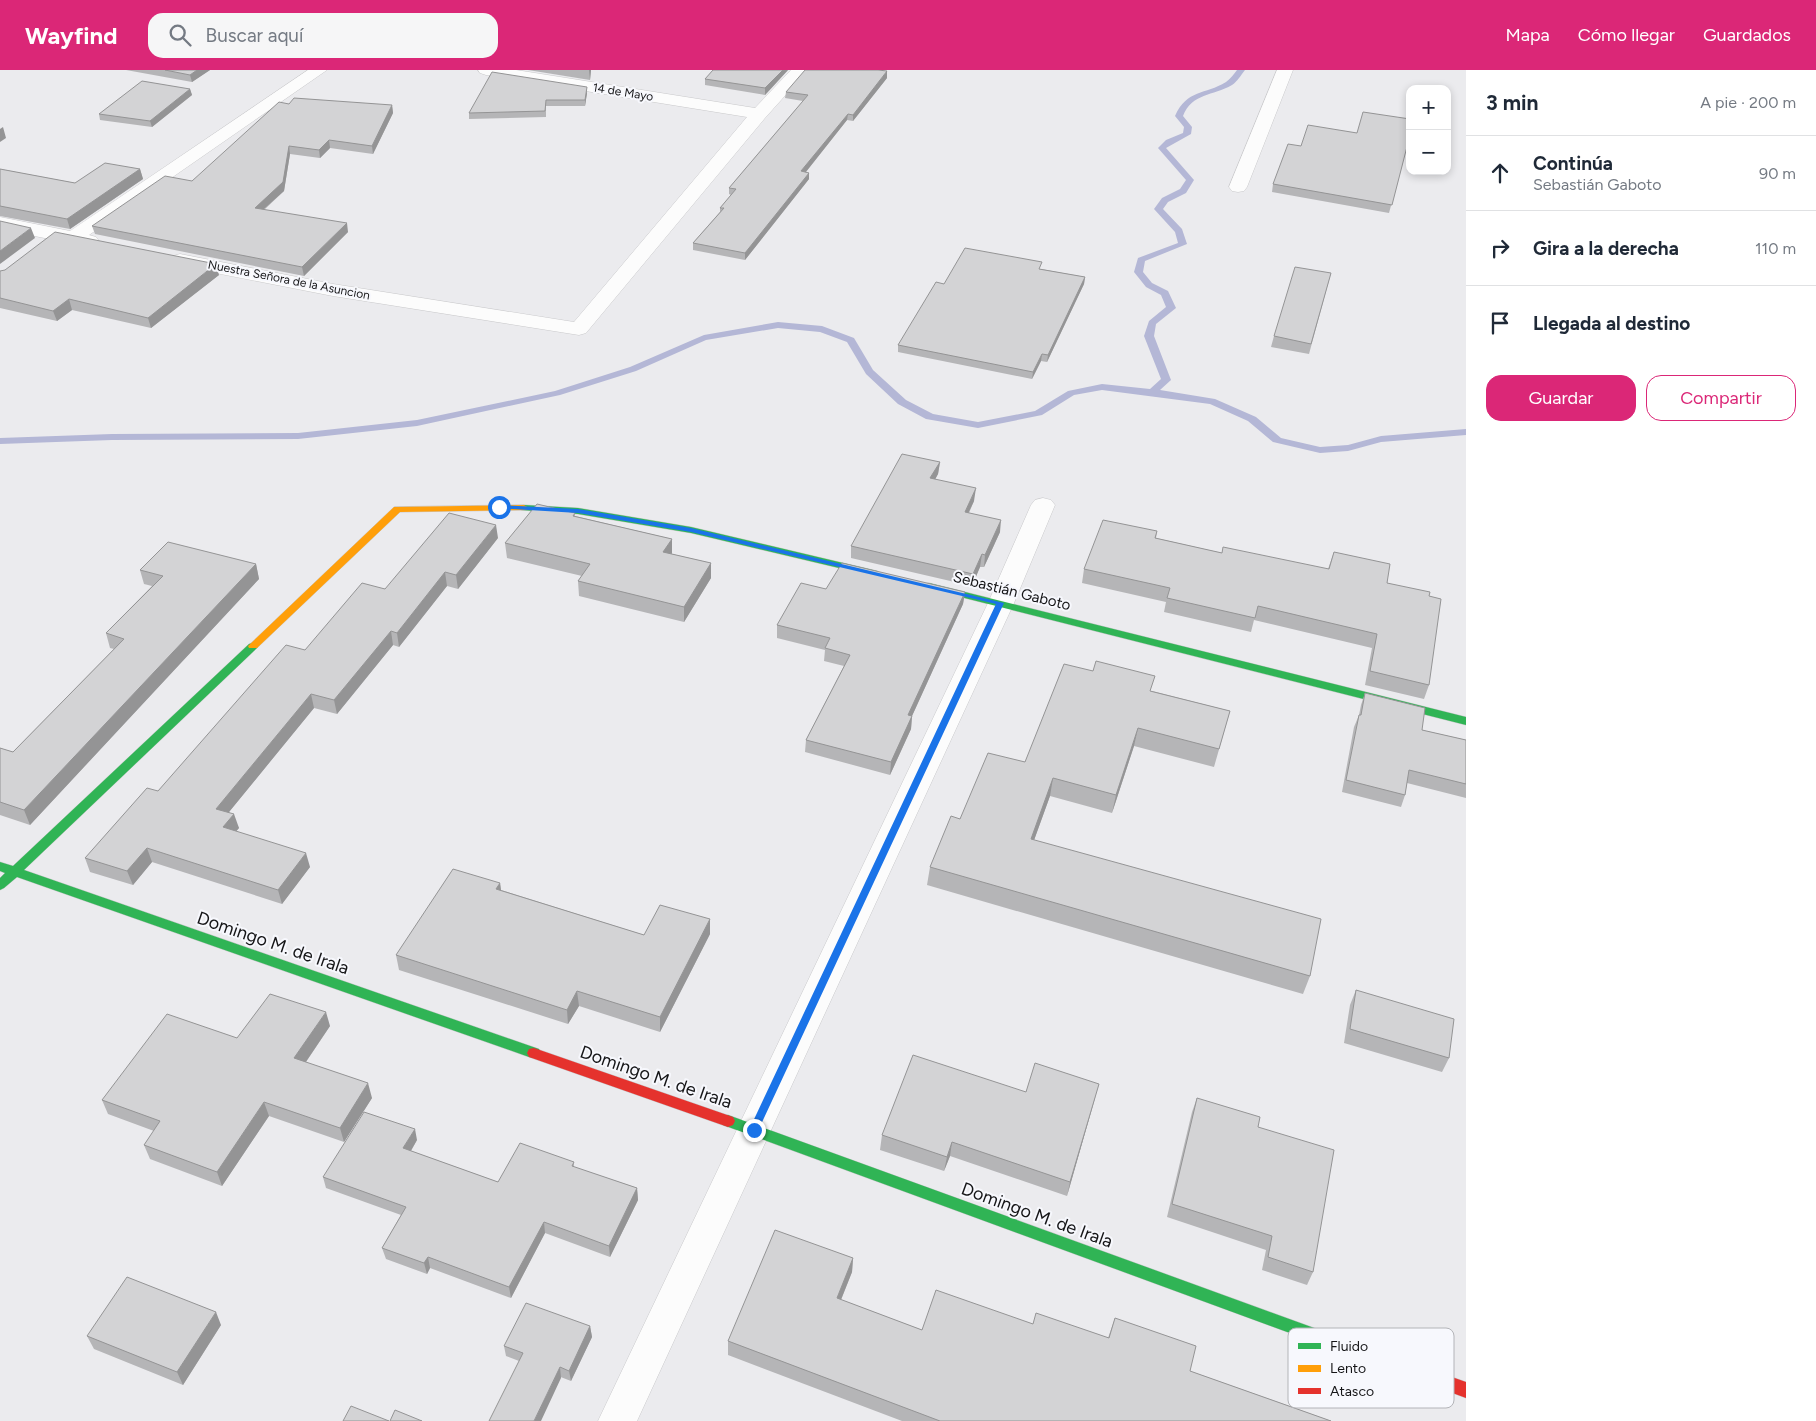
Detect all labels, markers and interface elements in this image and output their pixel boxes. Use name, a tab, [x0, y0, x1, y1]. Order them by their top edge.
search box	[148, 13, 498, 58]
text: Wayfind	[25, 21, 118, 50]
icon: search	[166, 21, 194, 49]
text: Buscar aquí	[206, 24, 303, 47]
text: Mapa	[1505, 24, 1550, 46]
text: Cómo llegar	[1578, 24, 1675, 46]
text: Guardados	[1703, 24, 1791, 46]
street label: 14 de Mayo	[592, 80, 654, 104]
map controls	[1406, 85, 1451, 175]
button: +	[1406, 85, 1451, 130]
text: 3 min	[1486, 90, 1538, 115]
text: A pie · 200 m	[1700, 93, 1796, 112]
button: −	[1406, 130, 1451, 175]
text: Continúa	[1533, 152, 1613, 175]
icon: ahead	[1486, 159, 1514, 187]
text: 90 m	[1759, 164, 1796, 183]
text: Sebastián Gaboto	[1533, 175, 1662, 194]
icon: right	[1486, 234, 1514, 262]
text: Gira a la derecha	[1533, 237, 1679, 260]
text: 110 m	[1755, 239, 1796, 258]
street label: Nuestra Señora de la Asuncion	[207, 257, 372, 303]
icon: arrive	[1486, 309, 1514, 337]
text: Llegada al destino	[1533, 312, 1690, 335]
button: Guardar	[1486, 375, 1636, 421]
button: Compartir	[1646, 375, 1796, 421]
route start	[488, 496, 511, 519]
street label: Sebastián Gaboto	[951, 568, 1073, 614]
street label: Domingo M. de Irala	[194, 907, 352, 979]
street label: Domingo M. de Irala	[577, 1041, 735, 1113]
route end	[743, 1119, 766, 1142]
street label: Domingo M. de Irala	[958, 1177, 1116, 1253]
legend	[1288, 1328, 1454, 1408]
text: Fluido	[1330, 1338, 1368, 1355]
text: Lento	[1330, 1360, 1366, 1377]
text: Atasco	[1330, 1383, 1374, 1400]

